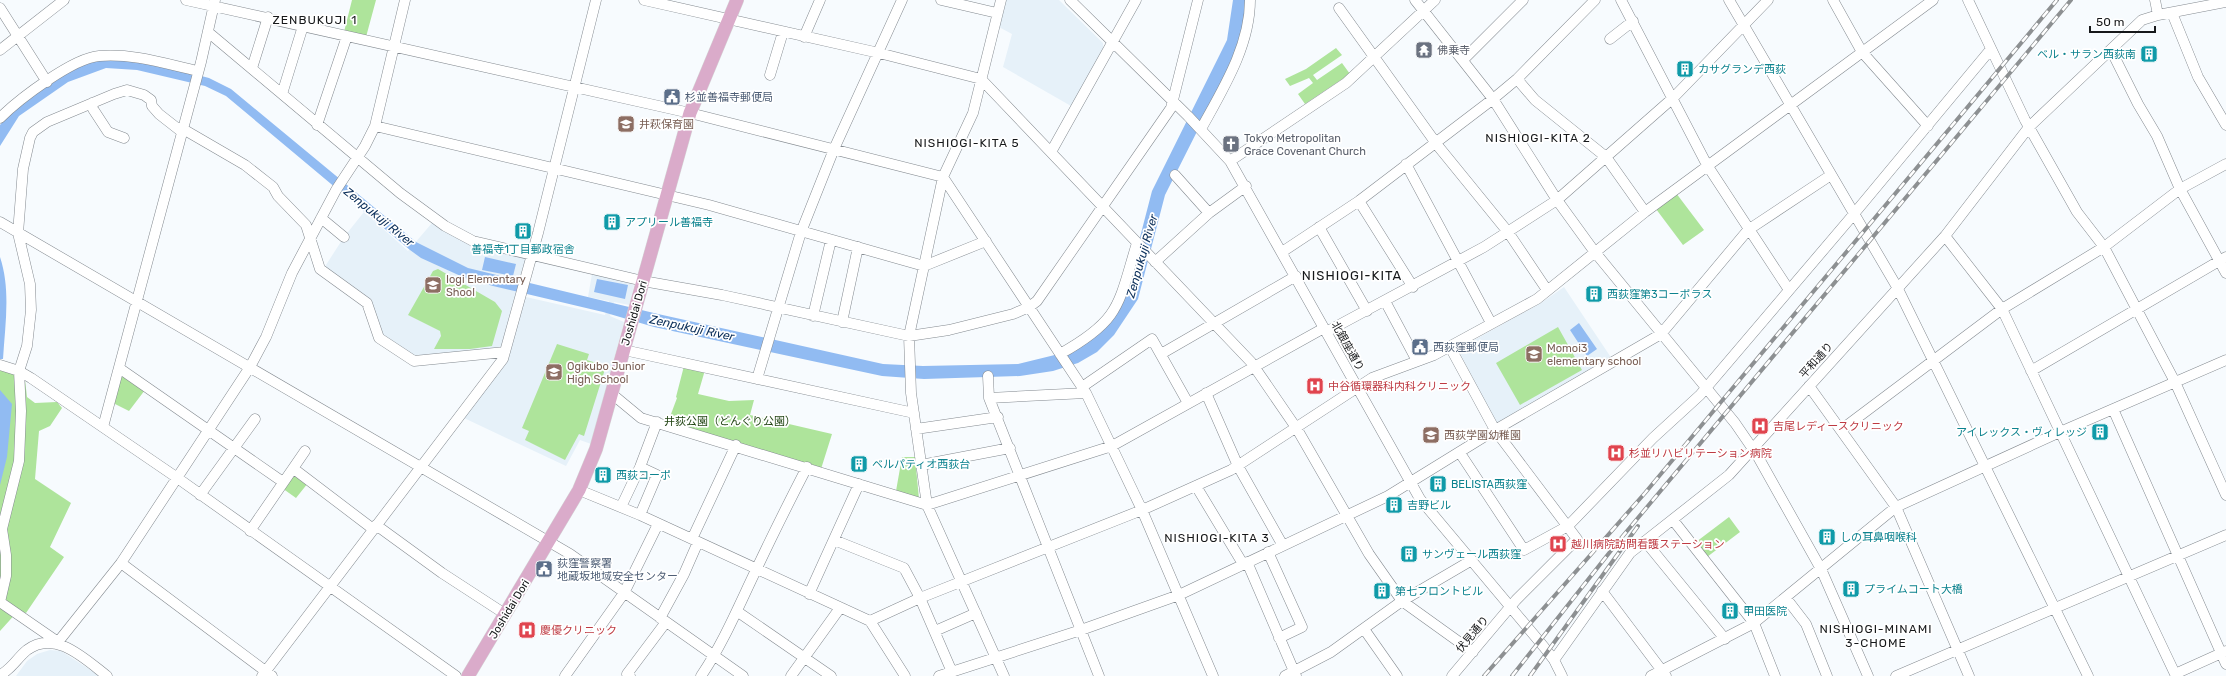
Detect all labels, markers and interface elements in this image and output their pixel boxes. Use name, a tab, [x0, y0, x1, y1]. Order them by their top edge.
scale bar	[2090, 8, 2155, 34]
district label: ZENBUKUJI 1	[273, 13, 357, 27]
text: 50 m	[2096, 15, 2124, 29]
temple icon: 佛乗寺	[1414, 40, 1434, 60]
place label: 佛乗寺	[1437, 44, 1470, 57]
building icon: ベル・サラン西荻南	[2139, 44, 2159, 64]
place label: ベル・サラン西荻南	[2037, 48, 2136, 61]
building icon: カサグランデ西荻	[1675, 59, 1695, 79]
place label: カサグランデ西荻	[1698, 63, 1786, 76]
public building icon: 杉並善福寺郵便局	[662, 87, 682, 107]
place label: 杉並善福寺郵便局	[685, 91, 773, 104]
school or university icon: 井萩保育園	[616, 114, 636, 134]
place label: 井萩保育園	[639, 118, 694, 131]
district label: NISHIOGI-KITA 2	[1485, 131, 1591, 145]
place label: Tokyo Metropolitan Grace Covenant Church	[1244, 132, 1366, 158]
church icon: Tokyo Metropolitan Grace Covenant Church	[1221, 134, 1241, 154]
district label: NISHIOGI-KITA 5	[914, 136, 1020, 150]
water label: Zenpukuji River	[340, 184, 417, 250]
building icon: アプリール善福寺	[602, 212, 622, 232]
water label: Zenpukuji River	[1123, 212, 1161, 300]
place label: アプリール善福寺	[625, 216, 713, 229]
building icon: 善福寺1丁目郵政宿舎	[513, 221, 533, 241]
place label: 善福寺1丁目郵政宿舎	[471, 243, 575, 256]
district label: NISHIOGI-KITA	[1302, 268, 1402, 283]
place label: Iogi Elementary Shool	[446, 273, 526, 299]
school or university icon: Iogi Elementary Shool	[423, 275, 443, 295]
street label: Joshidai Dori	[619, 279, 650, 347]
building icon: 西荻窪第3コーポラス	[1584, 284, 1604, 304]
place label: 西荻窪第3コーポラス	[1607, 288, 1712, 301]
water label: Zenpukuji River	[647, 312, 736, 344]
street label: 北銀座通り	[1329, 319, 1367, 373]
public building icon: 西荻窪郵便局	[1410, 337, 1430, 357]
street label: 平和通り	[1797, 340, 1836, 381]
place label: 西荻窪郵便局	[1433, 341, 1499, 354]
place label: Momoi3 elementary school	[1547, 342, 1641, 368]
school or university icon: Momoi3 elementary school	[1524, 344, 1544, 364]
place label: Ogikubo Junior High School	[567, 360, 646, 386]
school or university icon: Ogikubo Junior High School	[544, 362, 564, 382]
hospital icon: 中谷循環器科内科クリニック	[1305, 376, 1325, 396]
place label: 中谷循環器科内科クリニック	[1328, 380, 1471, 393]
park label: 井荻公園（どんぐり公園）	[664, 415, 796, 428]
hospital icon: 吉尾レディースクリニック	[1750, 416, 1770, 436]
place label: 吉尾レディースクリニック	[1773, 420, 1904, 433]
building icon: アイレックス・ヴィレッジ	[2090, 422, 2110, 442]
school or university icon: 西荻学園幼稚園	[1421, 425, 1441, 445]
place label: アイレックス・ヴィレッジ	[1956, 426, 2087, 439]
place label: 西荻学園幼稚園	[1444, 429, 1521, 442]
hospital icon: 杉並リハビリテーション病院	[1606, 443, 1626, 463]
place label: 杉並リハビリテーション病院	[1629, 447, 1772, 460]
building icon: ベルパティオ西荻台	[849, 454, 869, 474]
place label: ベルパティオ西荻台	[872, 458, 970, 471]
building icon: 西荻コーポ	[593, 465, 613, 485]
place label: 西荻コーポ	[616, 469, 671, 482]
building icon: BELISTA西荻窪	[1428, 474, 1448, 494]
place label: BELISTA西荻窪	[1451, 478, 1527, 491]
building icon: 吉野ビル	[1384, 495, 1404, 515]
place label: 吉野ビル	[1407, 499, 1451, 512]
building icon: しの耳鼻咽喉科	[1817, 527, 1837, 547]
district label: NISHIOGI-KITA 3	[1164, 531, 1270, 545]
place label: しの耳鼻咽喉科	[1840, 531, 1917, 544]
hospital icon: 越川病院訪問看護ステーション	[1548, 534, 1568, 554]
place label: 越川病院訪問看護ステーション	[1571, 538, 1725, 551]
building icon: サンヴェール西荻窪	[1399, 544, 1419, 564]
place label: サンヴェール西荻窪	[1422, 548, 1521, 561]
place label: 荻窪警察署 地蔵坂地域安全センター	[557, 557, 678, 583]
public building icon: 荻窪警察署 地蔵坂地域安全センター	[534, 559, 554, 579]
street label: Joshidai Dori	[487, 577, 532, 641]
building icon: プライムコート大橋	[1841, 579, 1861, 599]
building icon: 第七フロントビル	[1372, 581, 1392, 601]
place label: プライムコート大橋	[1864, 583, 1963, 596]
place label: 第七フロントビル	[1395, 585, 1483, 598]
building icon: 甲田医院	[1720, 601, 1740, 621]
place label: 甲田医院	[1743, 605, 1787, 618]
street label: 伏見通り	[1453, 613, 1492, 655]
hospital icon: 慶優クリニック	[517, 620, 537, 640]
district label: NISHIOGI-MINAMI 3-CHOME	[1819, 622, 1933, 650]
place label: 慶優クリニック	[540, 624, 617, 637]

